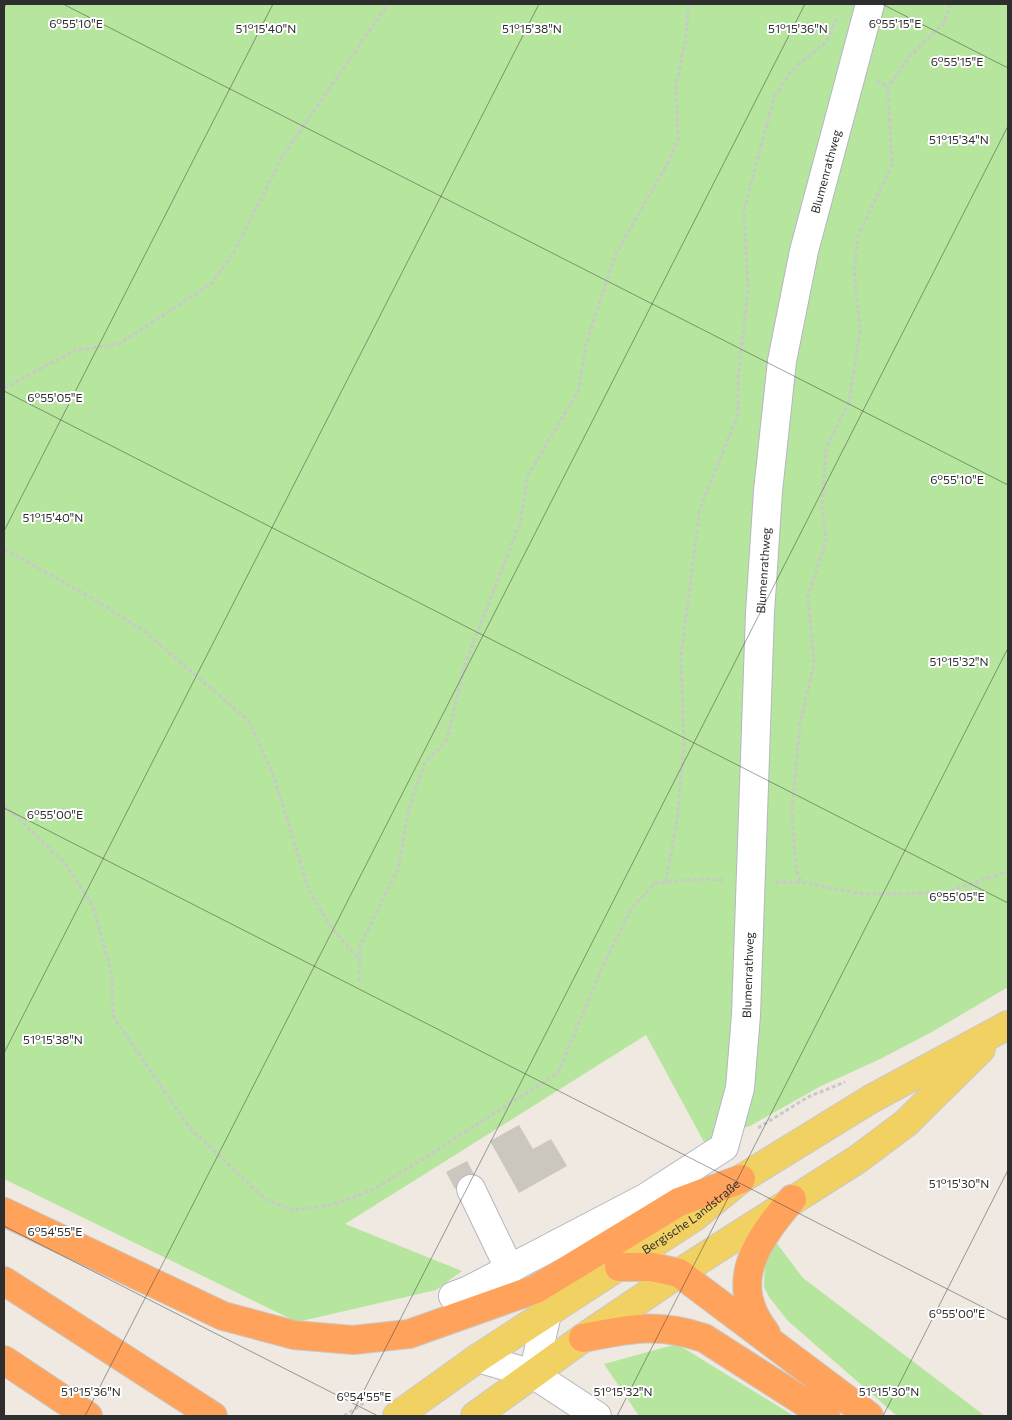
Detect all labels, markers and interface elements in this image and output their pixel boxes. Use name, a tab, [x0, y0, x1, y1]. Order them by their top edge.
text: 6°55'10"E	[49, 16, 103, 30]
text: 6°55'15"E	[869, 16, 921, 30]
text: 51°15'40"N	[236, 21, 296, 35]
text: 51°15'38"N	[502, 21, 562, 35]
text: 51°15'36"N	[768, 21, 828, 35]
text: 6°55'15"E	[931, 54, 983, 68]
street label: Blumenrathweg	[807, 127, 843, 215]
text: 51°15'34"N	[929, 132, 989, 146]
text: 6°55'05"E	[27, 390, 83, 404]
text: 6°55'10"E	[930, 472, 984, 486]
text: 51°15'40"N	[23, 510, 83, 524]
street label: Blumenrathweg	[753, 527, 773, 614]
text: 51°15'32"N	[929, 654, 989, 668]
text: 6°55'00"E	[27, 807, 83, 821]
text: 6°55'05"E	[929, 889, 985, 903]
street label: Blumenrathweg	[739, 931, 756, 1018]
text: 51°15'38"N	[23, 1032, 83, 1046]
street label: Bergische Landstraße	[639, 1176, 742, 1257]
text: 51°15'30"N	[929, 1176, 989, 1190]
text: 6°54'55"E	[28, 1224, 82, 1238]
text: 6°55'00"E	[929, 1306, 985, 1320]
text: 51°15'36"N	[61, 1384, 121, 1398]
text: 51°15'32"N	[593, 1384, 653, 1398]
text: 51°15'30"N	[859, 1384, 919, 1398]
text: 6°54'55"E	[337, 1389, 391, 1403]

